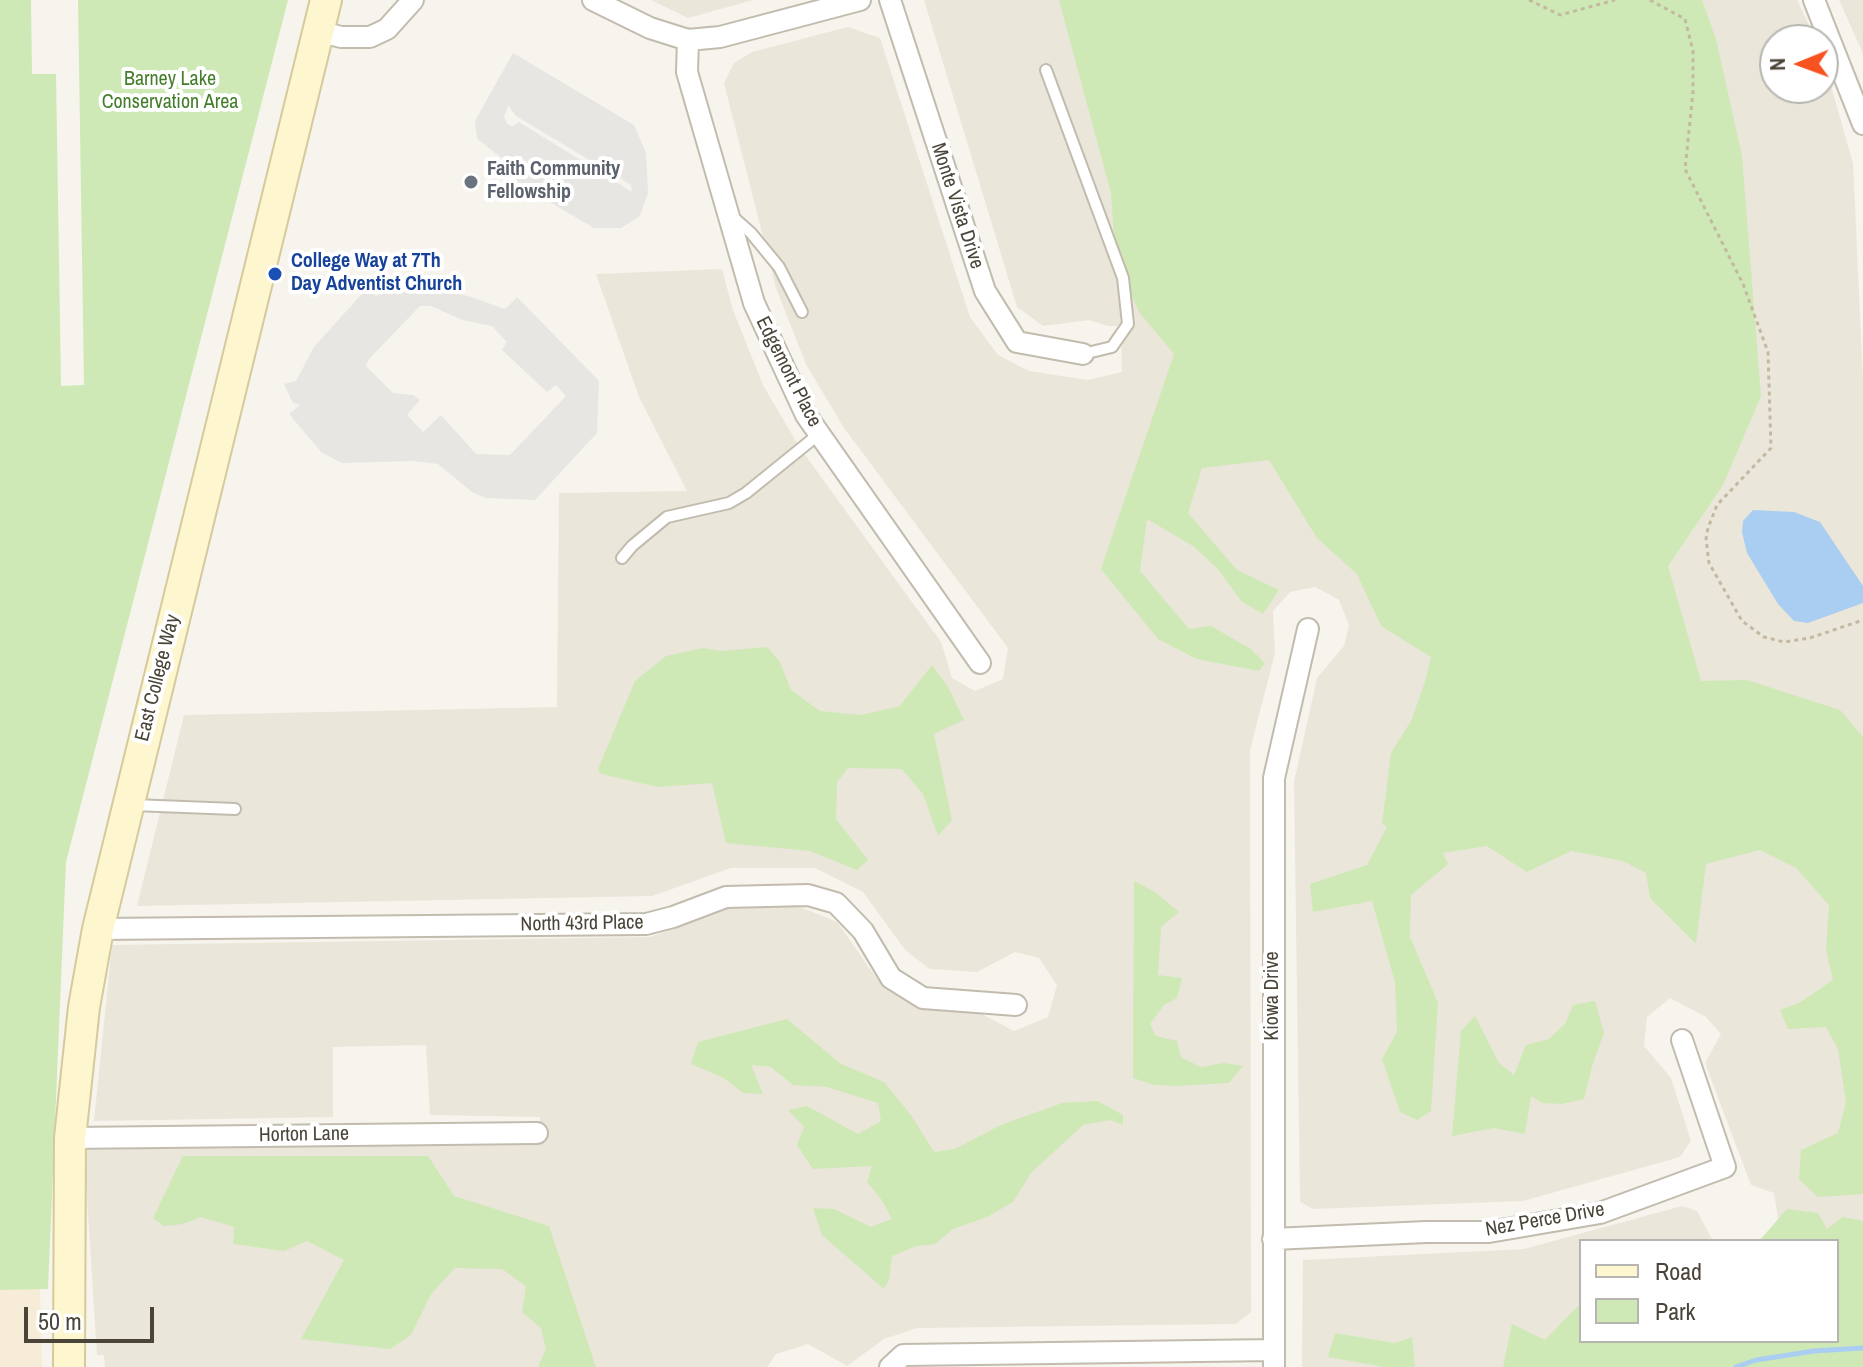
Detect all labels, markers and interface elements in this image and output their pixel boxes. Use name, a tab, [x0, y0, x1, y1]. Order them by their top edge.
north arrow	[1759, 24, 1839, 104]
text: N	[1762, 58, 1792, 71]
park label: Barney Lake Conservation Area	[102, 68, 238, 115]
street label: Monte Vista Drive	[925, 140, 989, 272]
place label: Faith Community Fellowship	[487, 158, 620, 205]
marker: Faith Community Fellowship	[462, 173, 480, 191]
place label: College Way at 7Th Day Adventist Church	[291, 250, 462, 297]
marker: College Way at 7Th Day Adventist Church	[266, 265, 284, 283]
street label: Edgemont Place	[750, 313, 826, 431]
street label: East College Way	[131, 612, 185, 744]
street label: North 43rd Place	[520, 911, 644, 937]
street label: Kiowa Drive	[1261, 951, 1285, 1041]
street label: Horton Lane	[259, 1122, 349, 1148]
street label: Nez Perce Drive	[1484, 1198, 1606, 1242]
legend	[1579, 1239, 1839, 1343]
text: Road	[1655, 1255, 1702, 1287]
scale bar	[28, 1291, 158, 1341]
text: Park	[1655, 1295, 1695, 1327]
text: 50 m	[38, 1305, 82, 1337]

